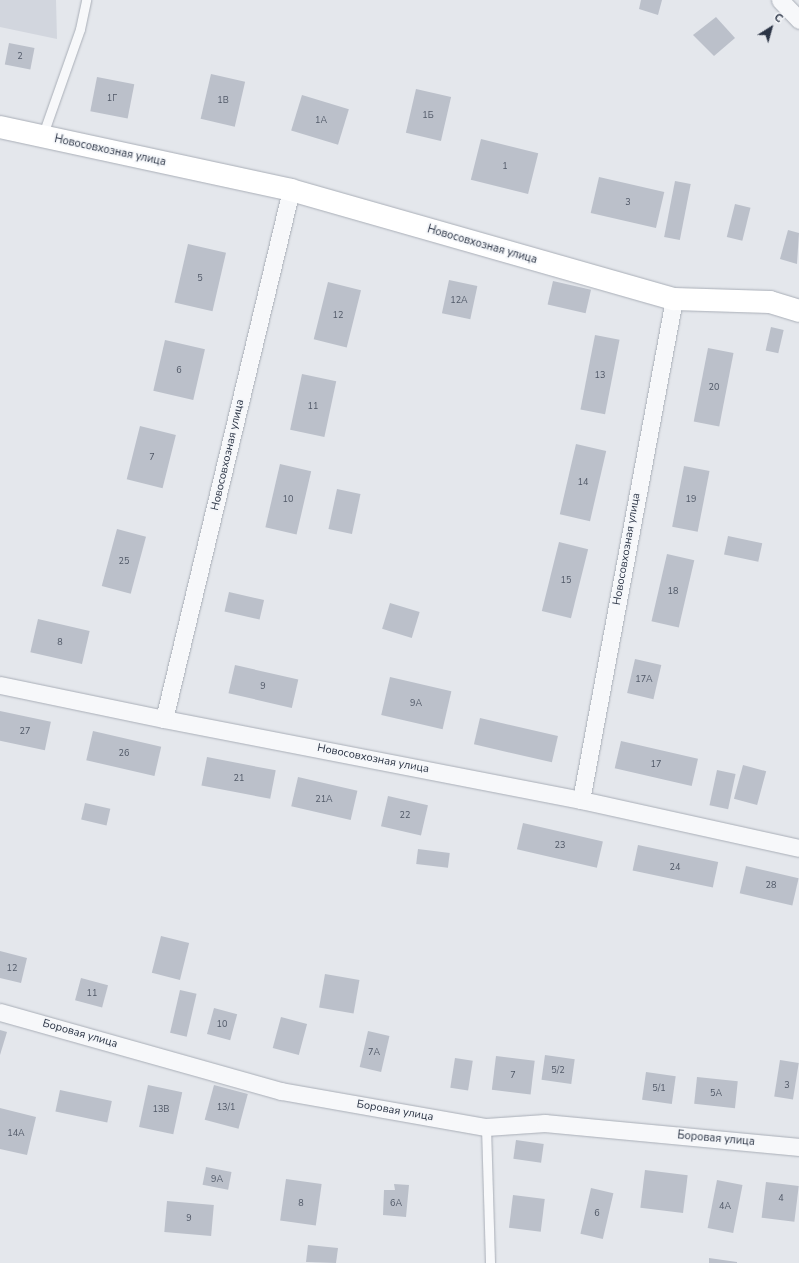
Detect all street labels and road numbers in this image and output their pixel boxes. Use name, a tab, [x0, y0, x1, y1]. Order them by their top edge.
street label: Новосовхозная улица	[53, 133, 167, 169]
street label: Новосовхозная улица	[426, 223, 538, 267]
street label: Новосовхозная улица	[209, 398, 247, 512]
street label: Новосовхозная улица	[611, 492, 643, 606]
street label: Новосовхозная улица	[316, 742, 430, 776]
street label: Боровая улица	[41, 1017, 119, 1051]
street label: Боровая улица	[356, 1098, 434, 1124]
street label: Боровая улица	[677, 1129, 755, 1149]

